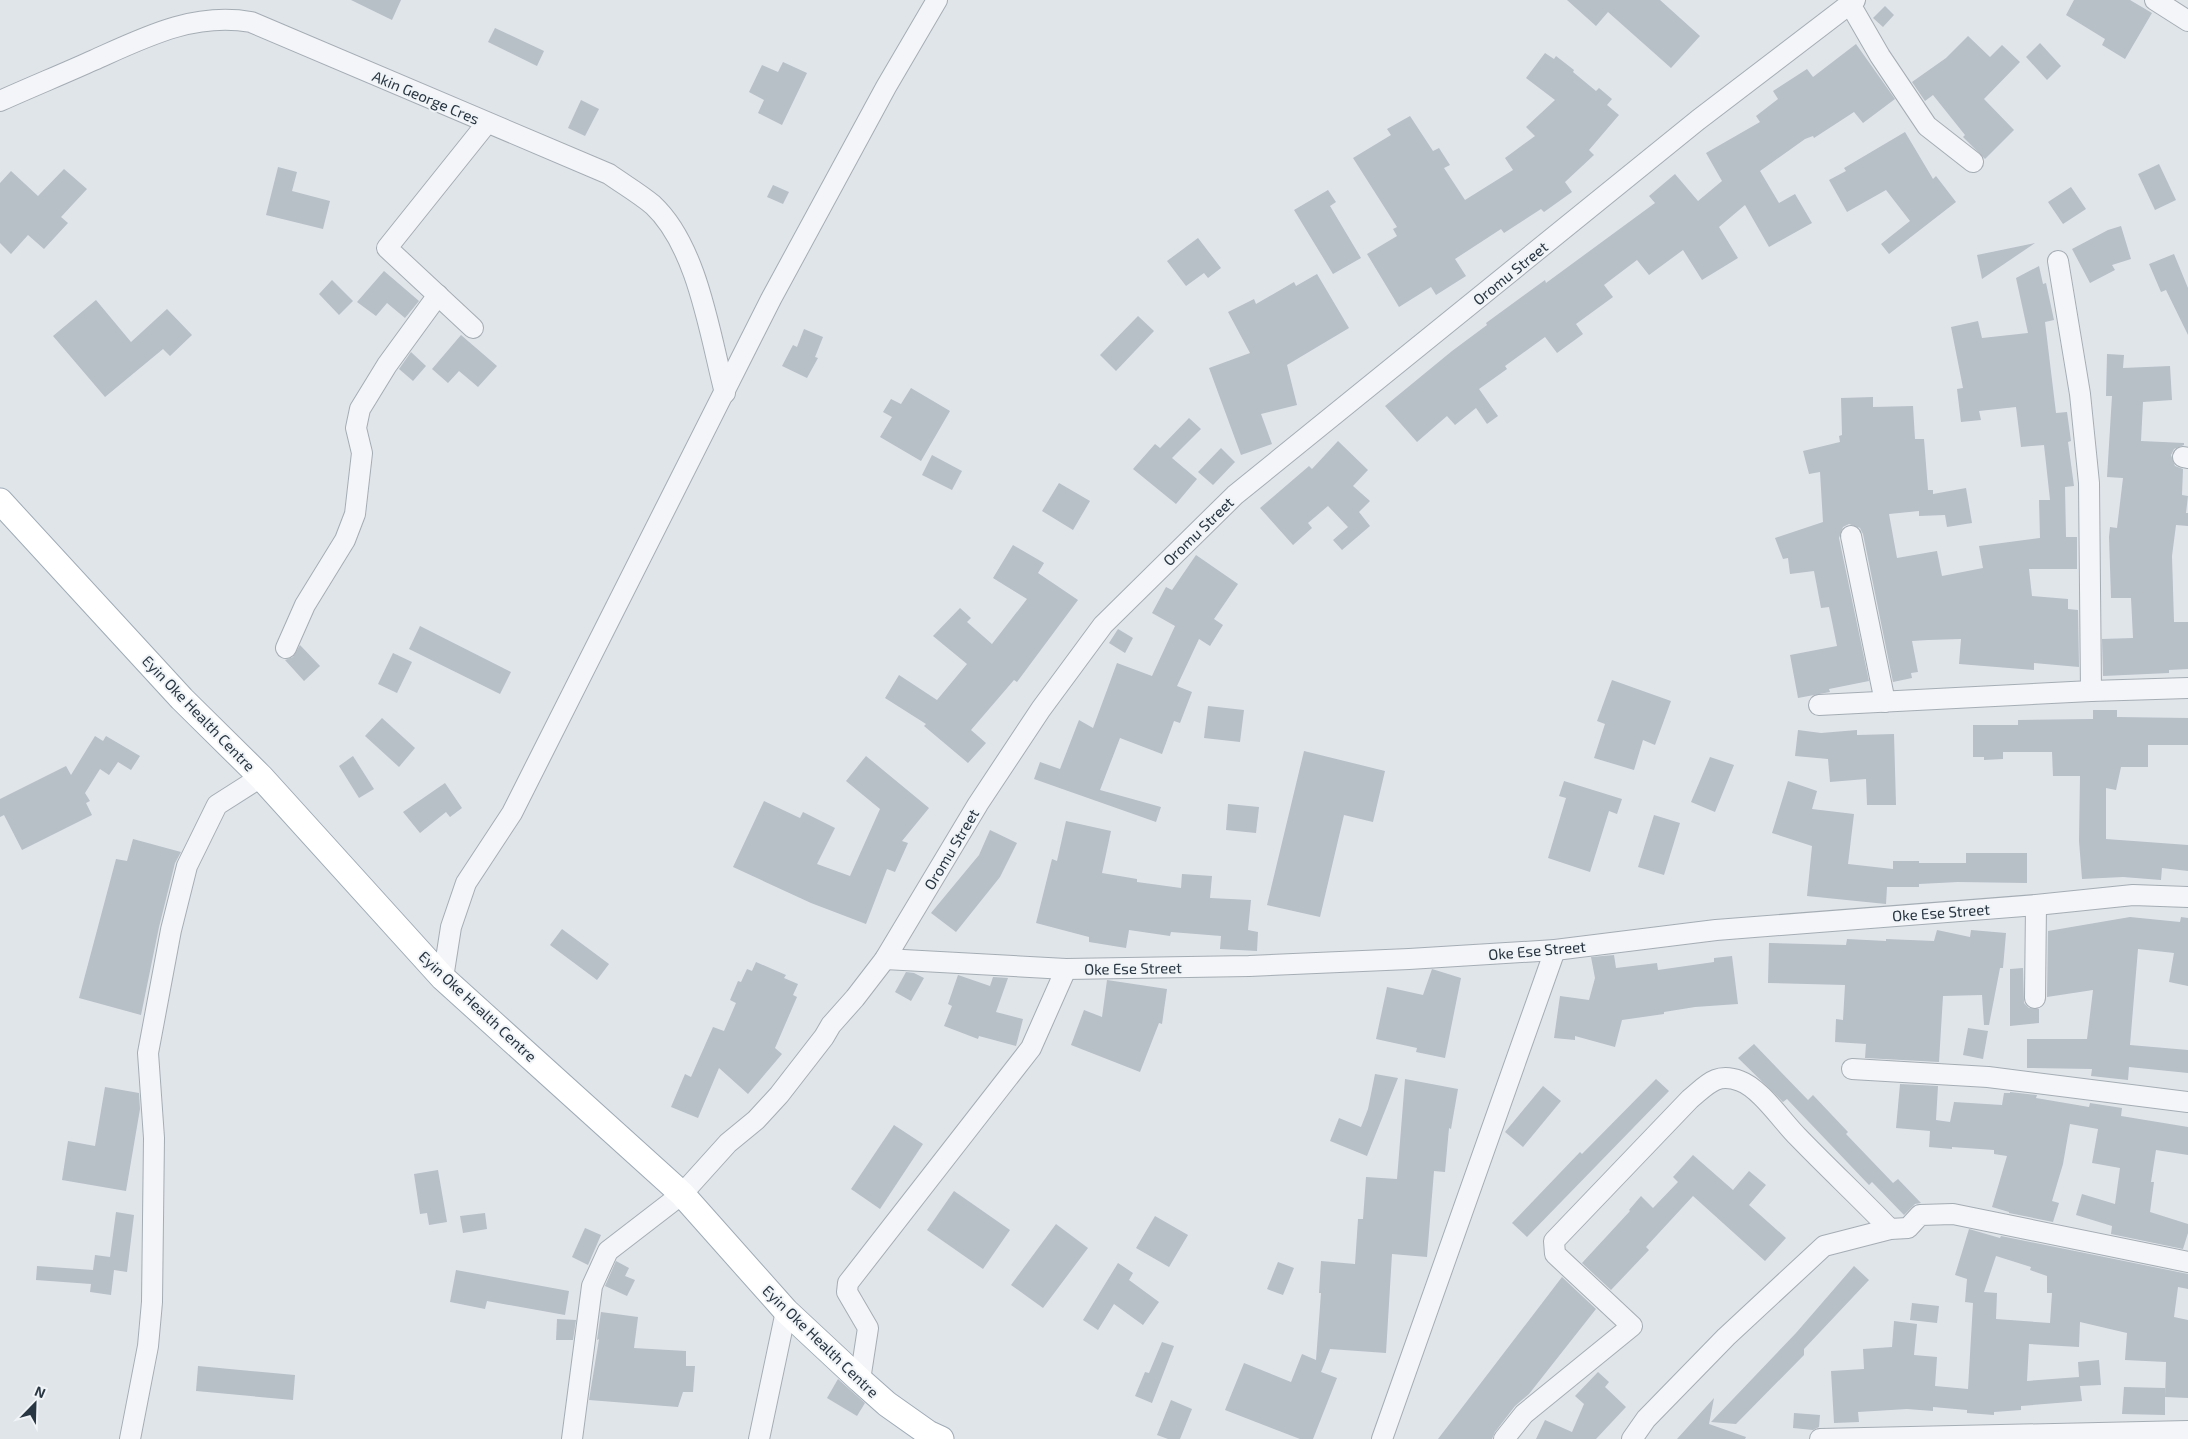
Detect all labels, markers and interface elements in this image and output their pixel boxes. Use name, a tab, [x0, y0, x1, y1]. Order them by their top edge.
street label: Akin George Cres	[370, 66, 482, 128]
street label: Oromu Street	[1469, 237, 1551, 309]
street label: Oromu Street	[1159, 493, 1237, 569]
street label: Eyin Oke Health Centre	[139, 651, 259, 775]
street label: Oromu Street	[920, 805, 982, 893]
street label: Oke Ese Street	[1892, 900, 1991, 924]
street label: Oke Ese Street	[1487, 937, 1587, 963]
street label: Eyin Oke Health Centre	[415, 947, 541, 1065]
street label: Oke Ese Street	[1084, 958, 1182, 978]
street label: Eyin Oke Health Centre	[759, 1281, 883, 1401]
north arrow	[10, 1379, 60, 1429]
text: N	[32, 1382, 48, 1401]

